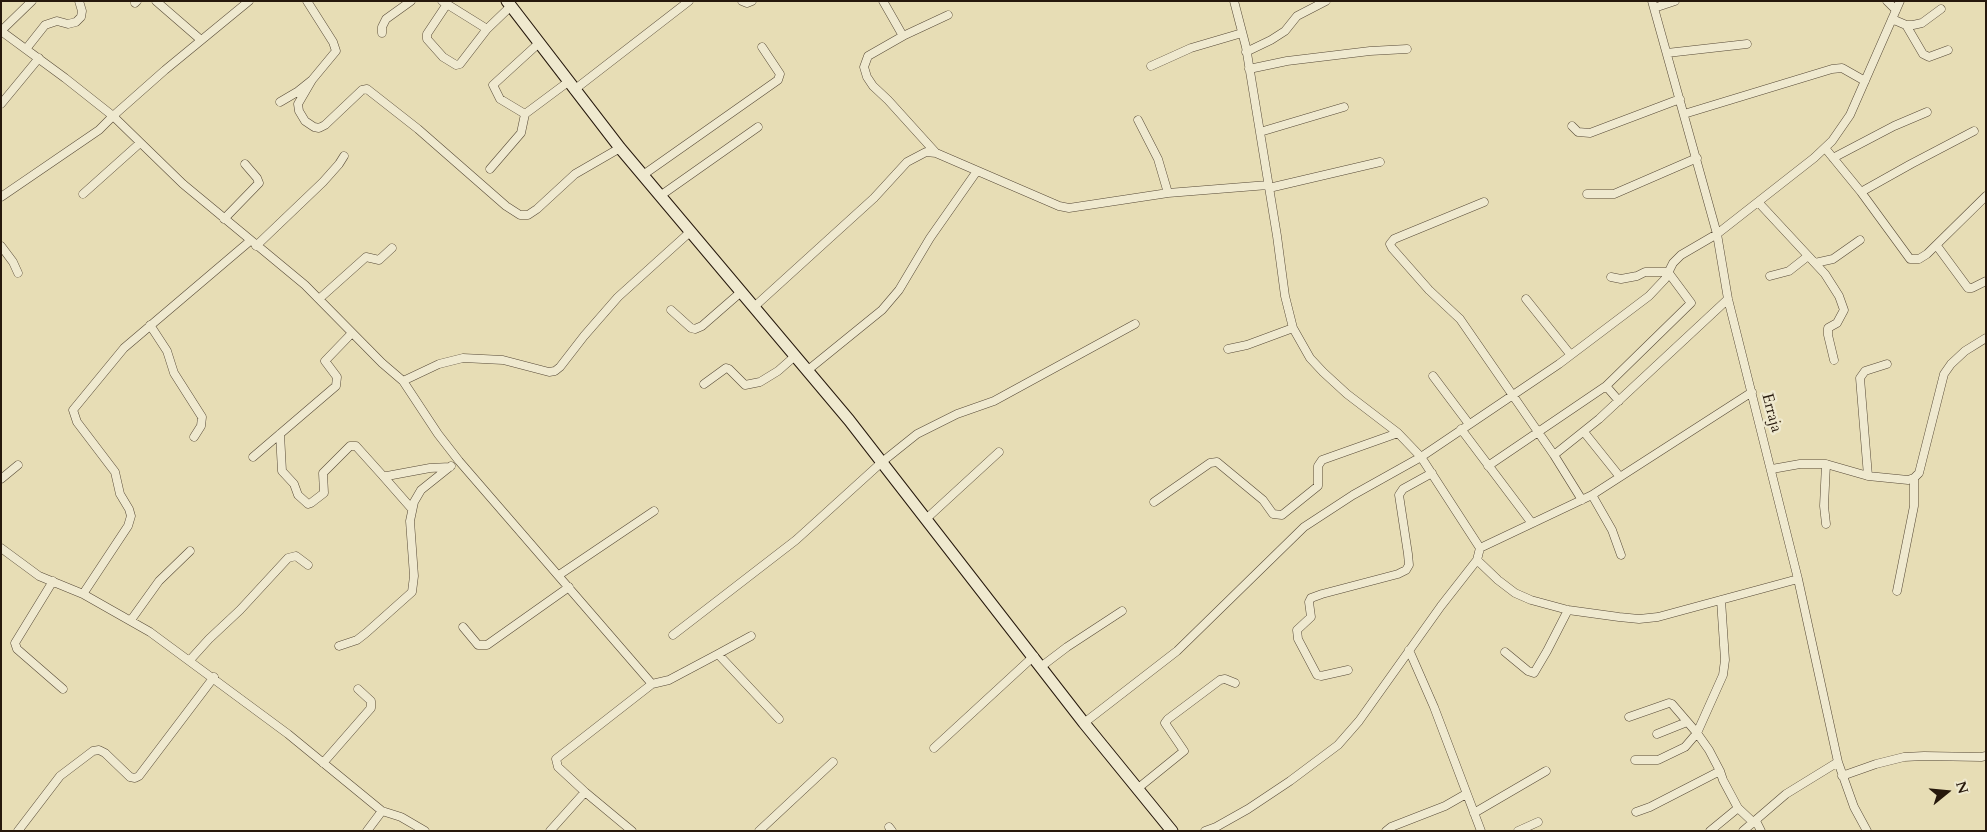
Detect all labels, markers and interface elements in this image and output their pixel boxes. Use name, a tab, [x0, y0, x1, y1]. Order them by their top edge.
street label: Erraja	[1757, 391, 1785, 435]
north arrow	[1922, 767, 1972, 817]
text: N	[1951, 779, 1973, 796]

